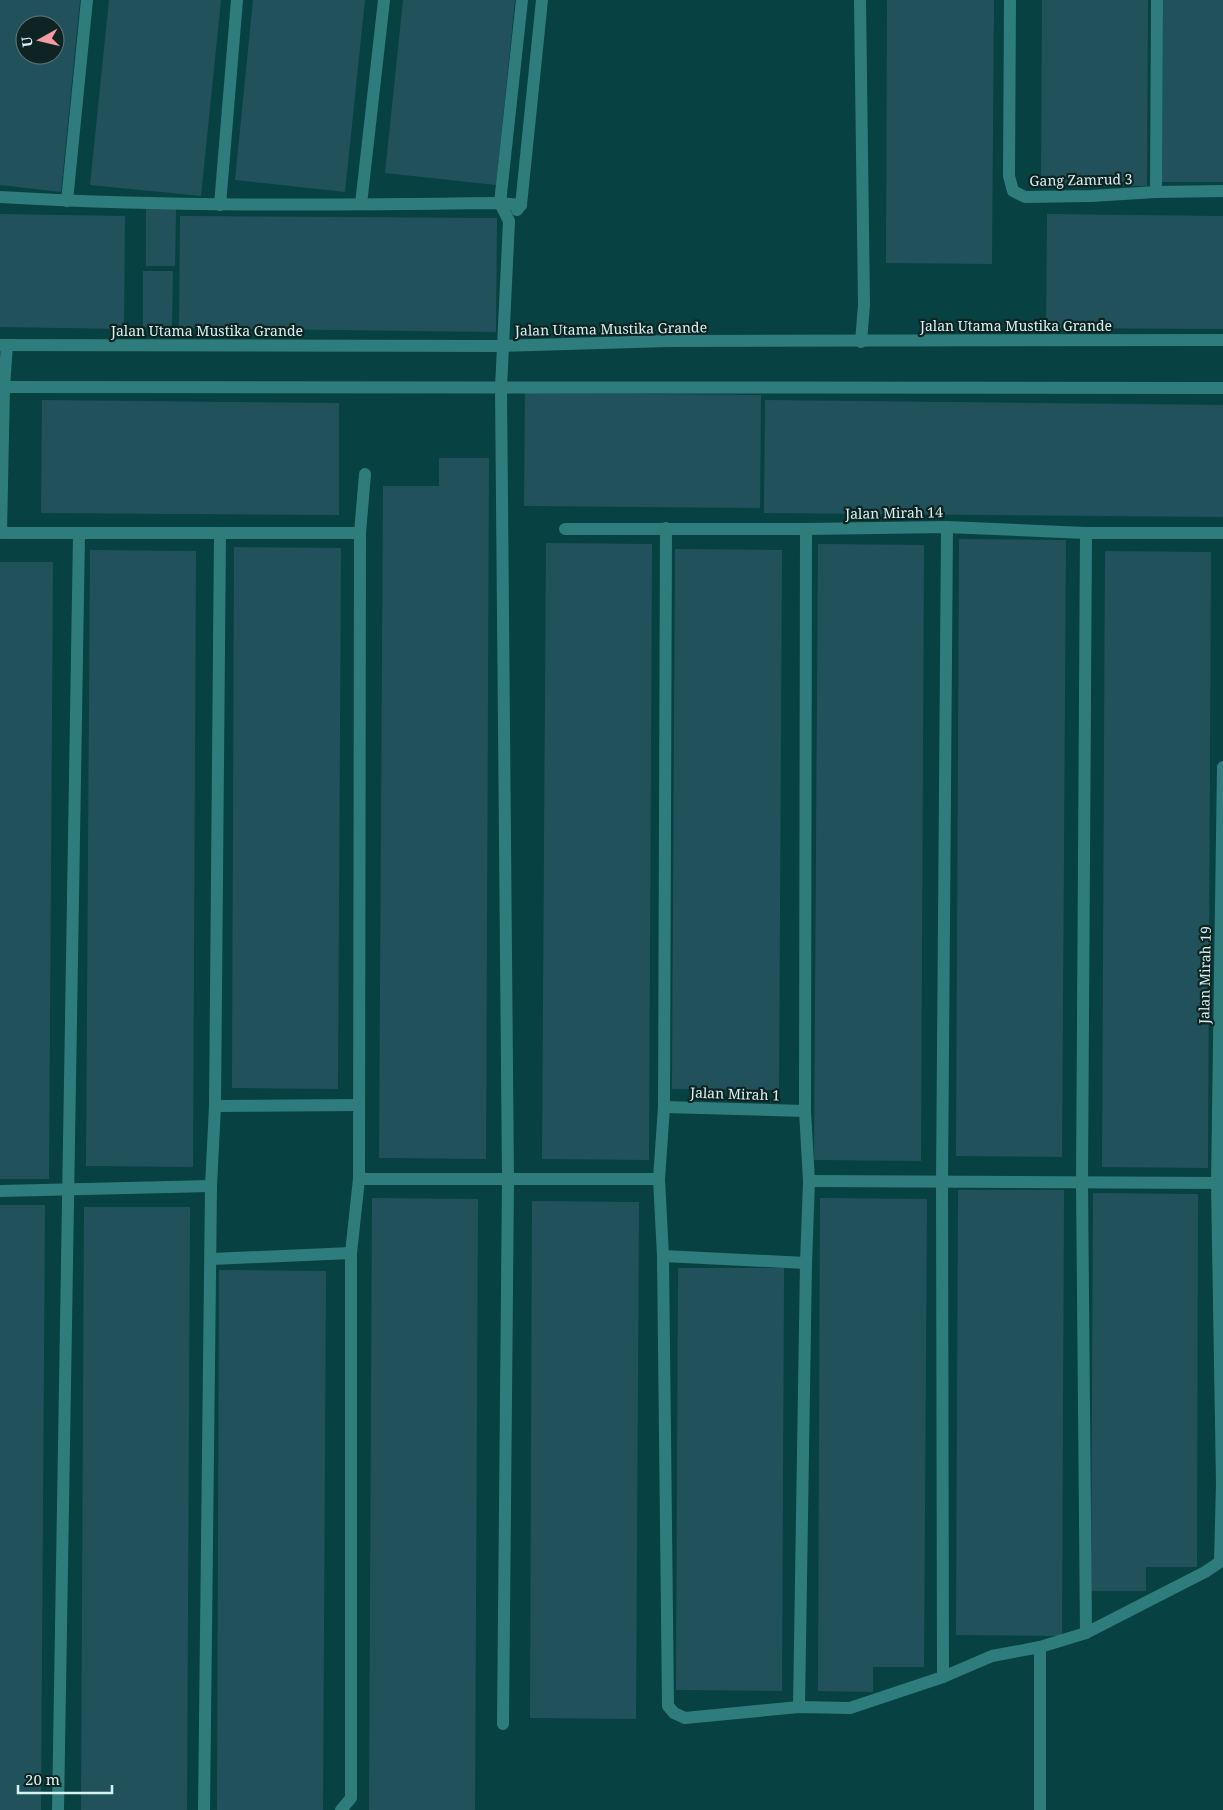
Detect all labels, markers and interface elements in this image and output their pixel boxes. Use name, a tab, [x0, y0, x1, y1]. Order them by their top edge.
north arrow	[15, 15, 65, 65]
text: U	[16, 35, 37, 48]
street label: Gang Zamrud 3	[1029, 169, 1133, 190]
street label: Jalan Utama Mustika Grande	[919, 316, 1112, 335]
street label: Jalan Utama Mustika Grande	[514, 317, 707, 340]
street label: Jalan Utama Mustika Grande	[110, 321, 303, 340]
street label: Jalan Mirah 14	[844, 502, 943, 523]
street label: Jalan Mirah 19	[1194, 926, 1215, 1025]
street label: Jalan Mirah 1	[689, 1082, 780, 1105]
scale bar	[18, 1762, 111, 1794]
text: 20 m	[25, 1769, 60, 1789]

